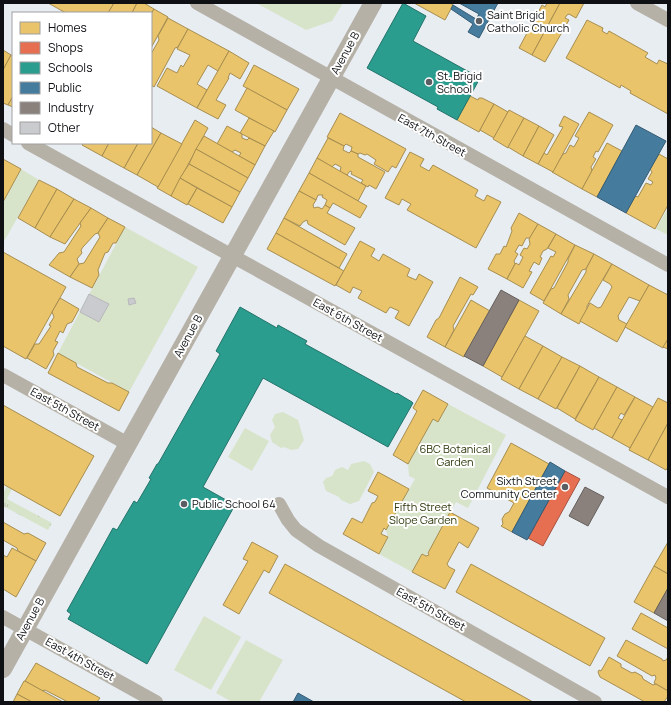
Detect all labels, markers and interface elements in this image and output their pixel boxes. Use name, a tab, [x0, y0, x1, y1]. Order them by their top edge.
place label: Saint Brigid Catholic Church	[487, 7, 569, 35]
legend	[12, 12, 152, 144]
marker: Saint Brigid Catholic Church	[474, 16, 484, 26]
text: Homes	[48, 19, 87, 36]
street label: Avenue B	[327, 29, 363, 77]
text: Shops	[48, 39, 83, 56]
text: Schools	[48, 59, 92, 76]
place label: St. Brigid School	[437, 68, 482, 96]
marker: St. Brigid School	[424, 77, 434, 87]
text: Public	[48, 79, 82, 96]
text: Industry	[48, 99, 94, 116]
street label: East 7th Street	[395, 110, 469, 159]
text: Other	[48, 119, 81, 136]
street label: East 6th Street	[311, 294, 386, 345]
street label: Avenue B	[170, 312, 206, 360]
street label: East 5th Street	[28, 383, 102, 434]
park label: 6BC Botanical Garden	[419, 441, 491, 469]
place label: Sixth Street Community Center	[461, 473, 557, 501]
marker: Sixth Street Community Center	[560, 482, 570, 492]
place label: Public School 64	[192, 496, 276, 511]
marker: Public School 64	[179, 499, 189, 509]
park label: Fifth Street Slope Garden	[389, 499, 457, 527]
street label: East 5th Street	[394, 583, 468, 634]
street label: Avenue B	[12, 595, 48, 643]
street label: East 4th Street	[43, 633, 117, 684]

